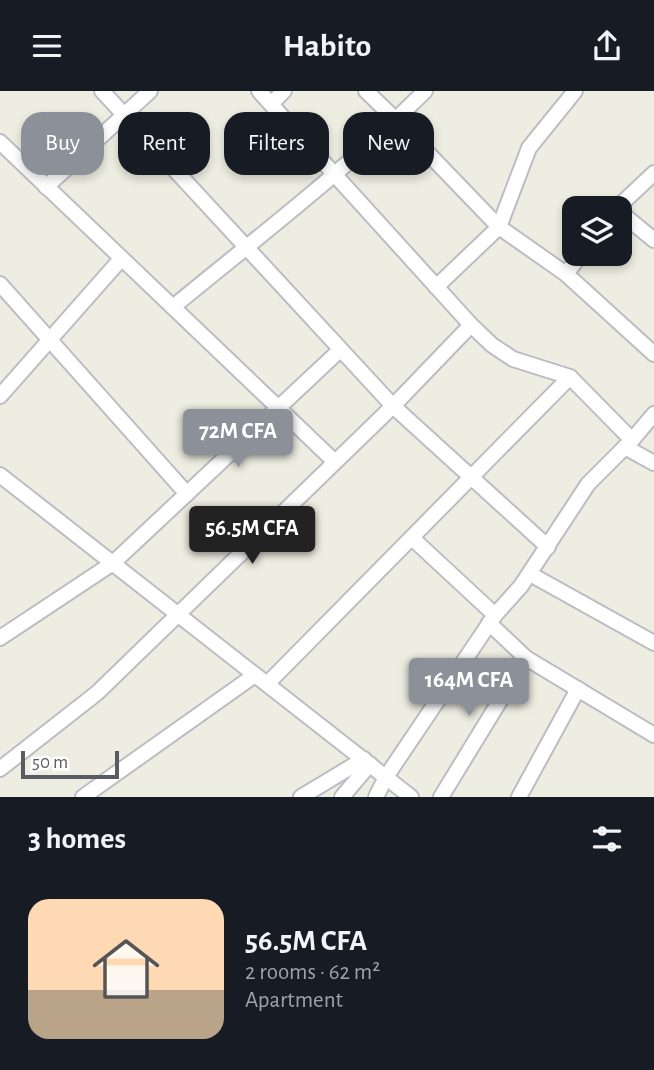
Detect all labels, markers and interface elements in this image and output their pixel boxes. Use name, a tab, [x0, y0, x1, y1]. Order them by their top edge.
icon: menu	[28, 27, 66, 65]
icon: share	[588, 27, 626, 65]
text: Habito	[283, 30, 371, 62]
chip: Buy	[21, 112, 104, 175]
chip: Rent	[118, 112, 210, 175]
chip: Filters	[224, 112, 329, 175]
chip: New	[343, 112, 434, 175]
map controls	[562, 196, 632, 266]
button: layers	[562, 196, 632, 266]
pin: 72M CFA	[173, 409, 303, 469]
text: 72M CFA	[199, 420, 277, 443]
pin: 56.5M CFA	[172, 507, 332, 566]
text: 56.5M CFA	[205, 517, 299, 540]
pin: 164M CFA	[397, 659, 541, 718]
text: 164M CFA	[425, 669, 513, 692]
scale bar	[21, 748, 119, 780]
text: 50 m	[32, 753, 68, 772]
icon: filters	[588, 820, 626, 858]
text: 3 homes	[28, 824, 126, 854]
text: 56.5M CFA	[245, 926, 367, 956]
icon: home	[84, 927, 168, 1011]
text: 2 rooms · 62 m²	[245, 961, 380, 984]
text: Apartment	[245, 989, 343, 1012]

